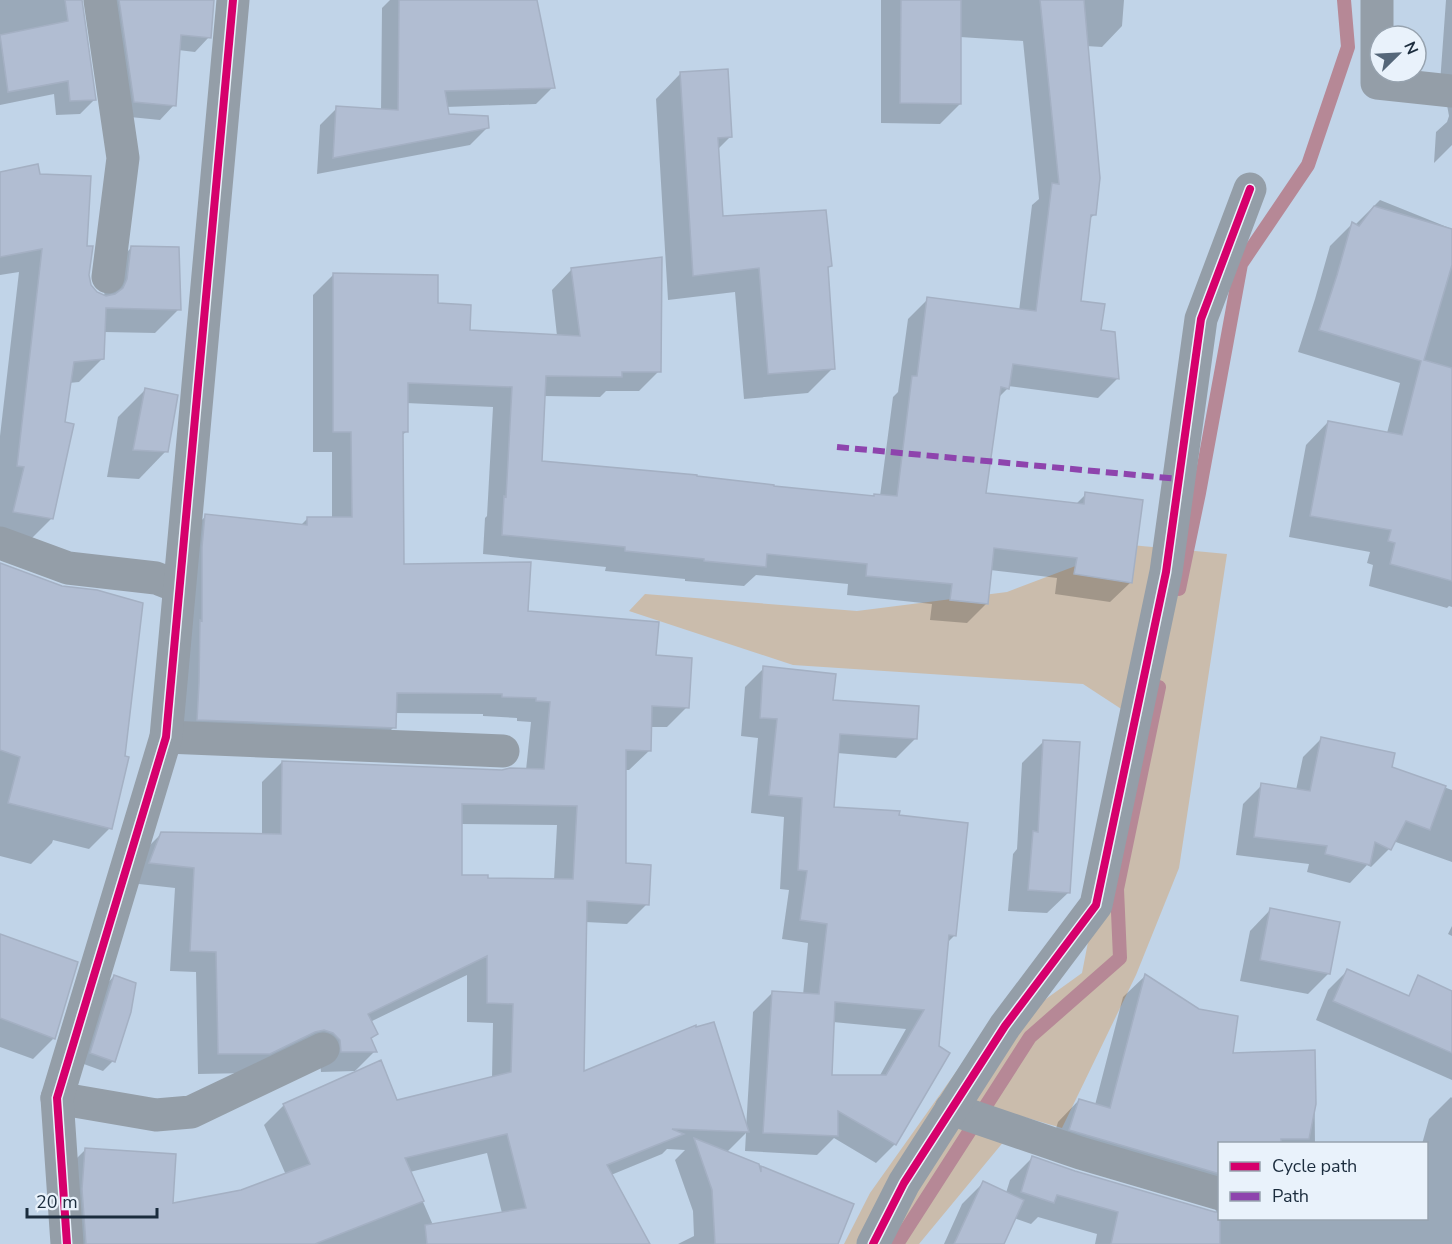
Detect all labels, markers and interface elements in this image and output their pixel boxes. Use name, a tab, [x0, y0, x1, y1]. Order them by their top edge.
north arrow	[1368, 24, 1428, 84]
text: N	[1398, 38, 1423, 58]
legend	[1218, 1142, 1428, 1220]
text: Cycle path	[1272, 1154, 1357, 1178]
scale bar	[27, 1181, 158, 1219]
text: Path	[1272, 1184, 1309, 1208]
text: 20 m	[36, 1190, 78, 1214]

